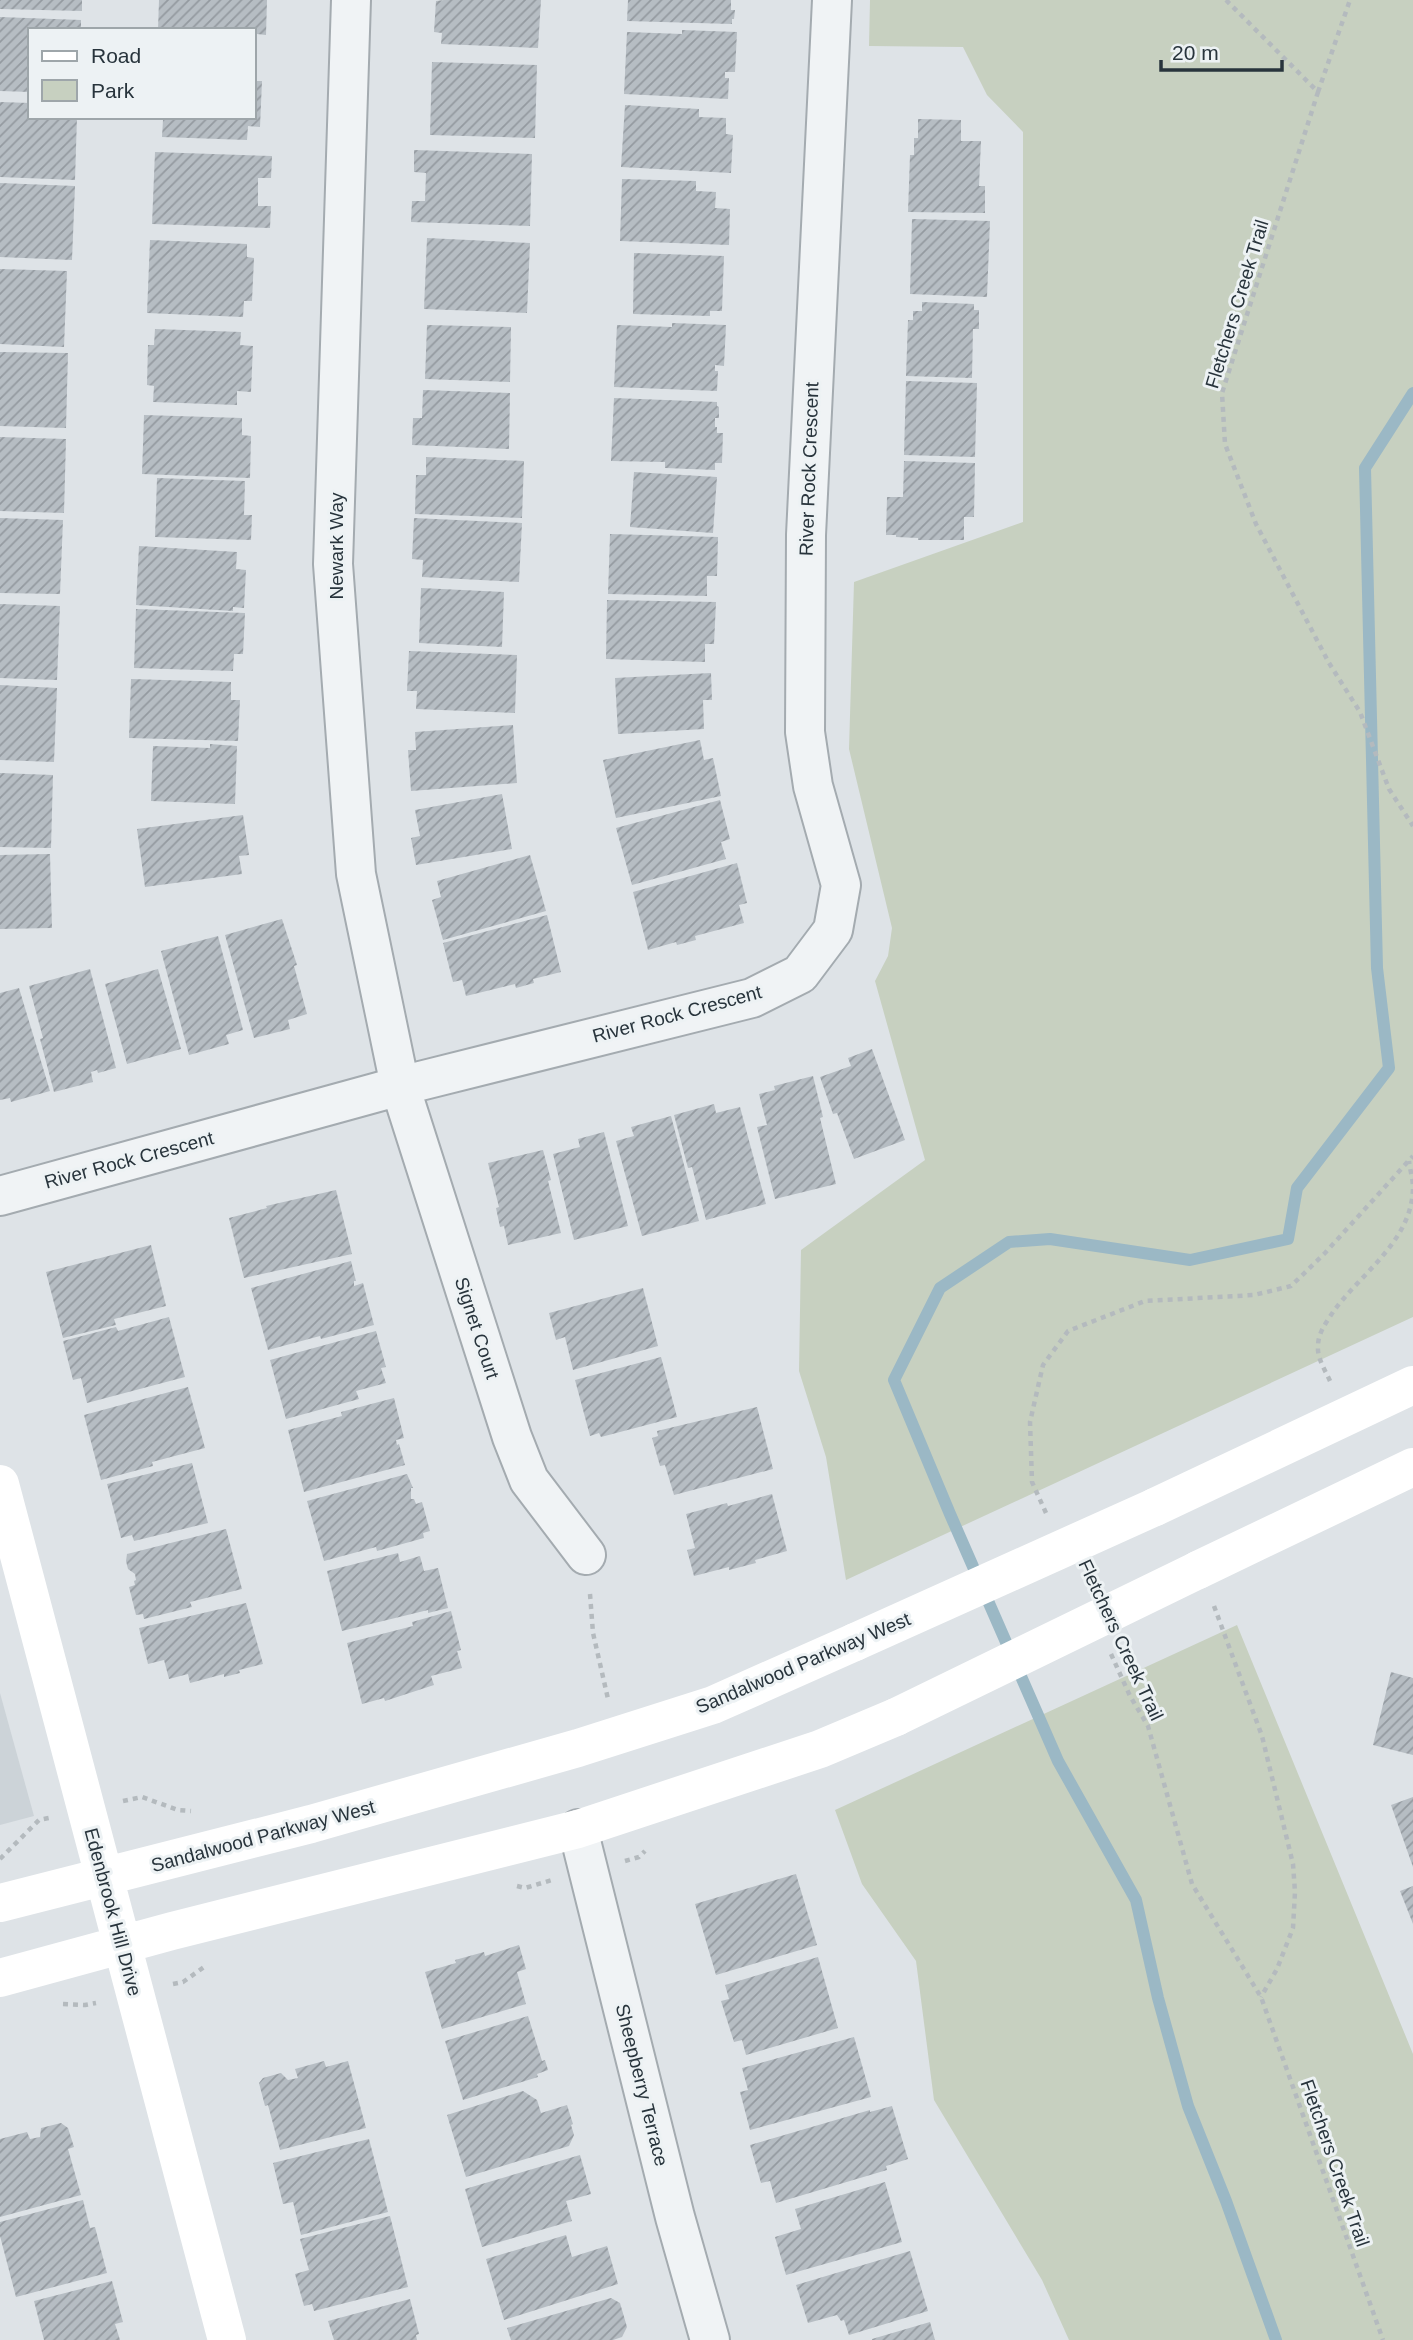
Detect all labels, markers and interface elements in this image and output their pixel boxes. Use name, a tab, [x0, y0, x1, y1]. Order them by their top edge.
legend	[28, 28, 256, 119]
scale bar	[1161, 28, 1282, 72]
text: 20 m	[1172, 41, 1219, 64]
text: Road	[91, 44, 141, 67]
text: Park	[91, 79, 135, 102]
street label: Fletchers Creek Trail	[1201, 217, 1273, 391]
street label: River Rock Crescent	[795, 381, 823, 556]
street label: Newark Way	[326, 492, 347, 599]
street label: River Rock Crescent	[590, 981, 765, 1047]
street label: River Rock Crescent	[42, 1127, 217, 1193]
street label: Signet Court	[451, 1275, 504, 1382]
street label: Fletchers Creek Trail	[1074, 1556, 1168, 1724]
street label: Sandalwood Parkway West	[693, 1608, 914, 1718]
street label: Sandalwood Parkway West	[149, 1796, 378, 1876]
street label: Edenbrook Hill Drive	[80, 1826, 146, 1998]
street label: Sheepberry Terrace	[612, 2002, 672, 2168]
street label: Fletchers Creek Trail	[1297, 2077, 1373, 2249]

